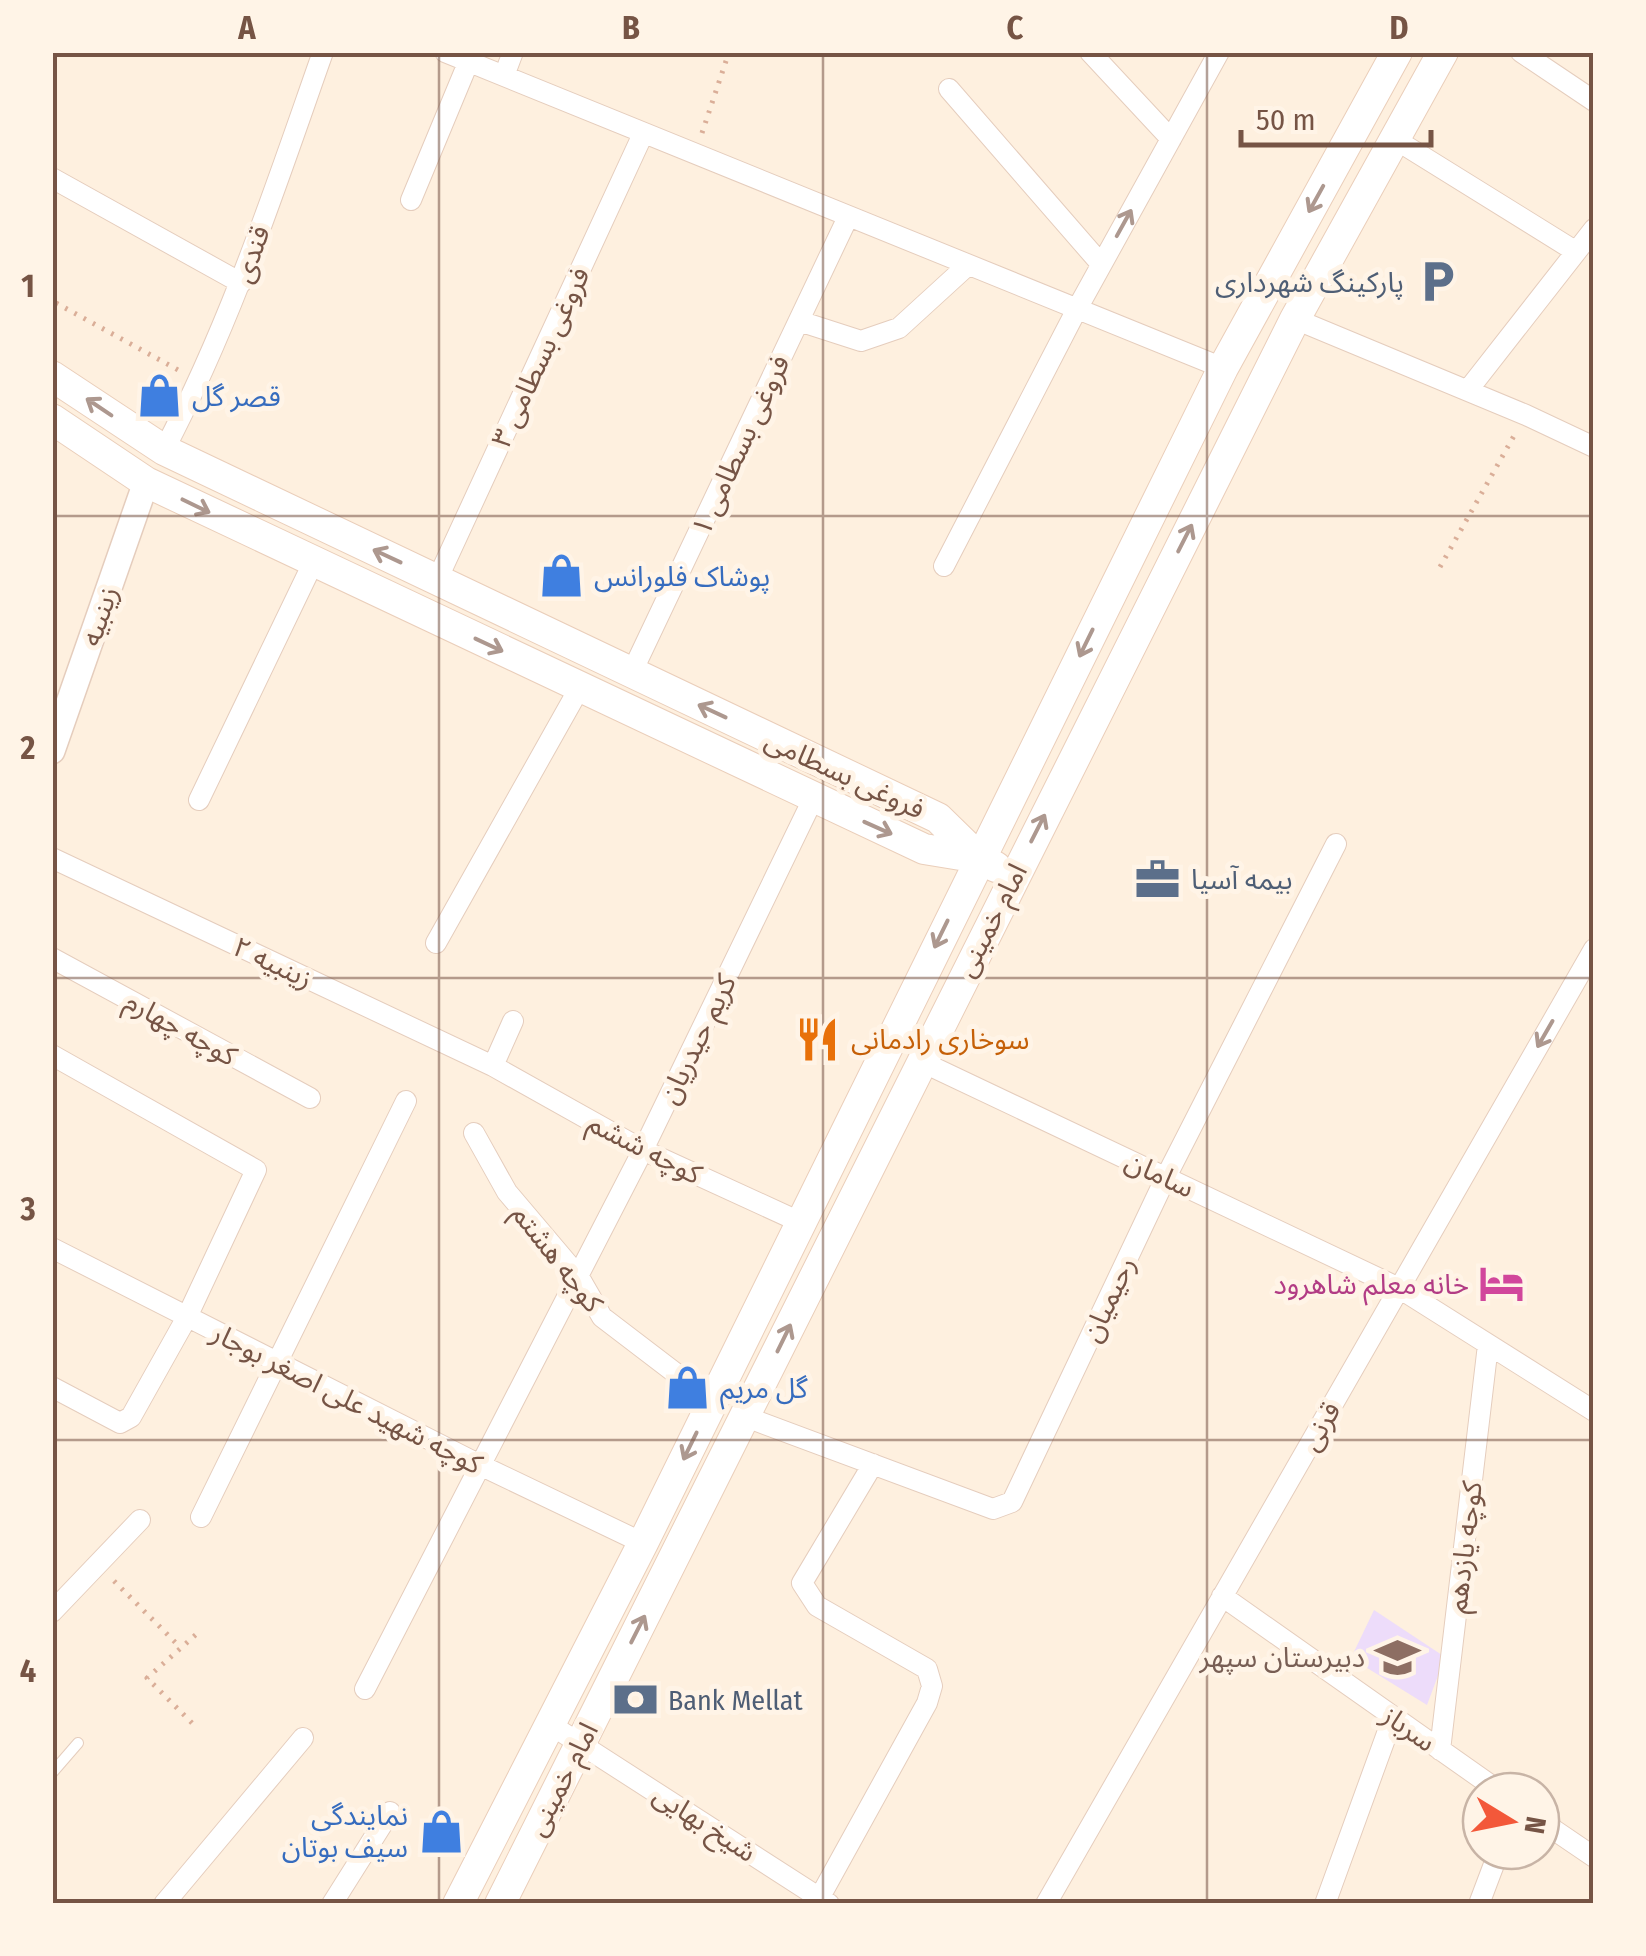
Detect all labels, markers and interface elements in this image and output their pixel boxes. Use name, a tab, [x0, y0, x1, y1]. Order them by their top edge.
text: A	[237, 9, 256, 47]
text: B	[622, 9, 640, 47]
text: C	[1007, 9, 1024, 47]
text: D	[1389, 9, 1409, 47]
scale bar	[1241, 85, 1431, 147]
text: 50 m	[1256, 102, 1316, 138]
one-way arrow	[1306, 184, 1325, 213]
one-way arrow	[1114, 209, 1134, 239]
street label: قندی	[226, 221, 277, 287]
parking icon: پارکینگ شهرداری	[1413, 258, 1461, 306]
street label: فروغی بسطامی ۳	[484, 262, 597, 452]
place label: پارکینگ شهرداری	[1215, 266, 1404, 300]
text: 1	[21, 267, 35, 305]
street label: فروغی بسطامی ۱	[684, 350, 797, 540]
shop icon: قصر گل	[135, 372, 183, 420]
place label: قصر گل	[192, 380, 281, 413]
one-way arrow	[85, 396, 113, 417]
one-way arrow	[180, 497, 210, 516]
one-way arrow	[1176, 524, 1195, 554]
one-way arrow	[373, 546, 403, 565]
shop icon: پوشاک فلورانس	[537, 552, 585, 600]
place label: پوشاک فلورانس	[594, 560, 770, 594]
street label: زینبیه	[74, 582, 125, 650]
one-way arrow	[1076, 628, 1095, 657]
one-way arrow	[473, 637, 504, 655]
one-way arrow	[698, 700, 728, 719]
street label: فروغی بسطامی	[760, 723, 930, 826]
text: 2	[20, 729, 36, 767]
one-way arrow	[1029, 814, 1048, 843]
one-way arrow	[862, 820, 893, 838]
office icon: بیمه آسیا	[1134, 855, 1182, 903]
street label: امام خمینی	[949, 858, 1038, 984]
place label: بیمه آسیا	[1191, 863, 1292, 896]
one-way arrow	[931, 918, 950, 948]
street label: زینبیه ۲	[228, 930, 318, 995]
street label: کریم حیدریان	[652, 969, 748, 1111]
street label: کوچه چهارم	[117, 984, 243, 1076]
restaurant icon: سوخاری رادمانی	[794, 1015, 842, 1063]
one-way arrow	[1535, 1019, 1555, 1048]
place label: سوخاری رادمانی	[851, 1023, 1030, 1056]
street label: کوچه ششم	[580, 1106, 707, 1196]
street label: سامان	[1120, 1144, 1199, 1205]
text: 3	[19, 1190, 36, 1228]
street label: کوچه هشتم	[501, 1198, 610, 1322]
street label: رحیمیان	[1074, 1251, 1142, 1347]
hotel icon: خانه معلم شاهرود	[1478, 1260, 1526, 1308]
place label: خانه معلم شاهرود	[1274, 1268, 1469, 1306]
street label: کوچه شهید علی اصغر بوجار	[205, 1315, 488, 1482]
one-way arrow	[776, 1324, 795, 1354]
shop icon: گل مریم	[663, 1364, 711, 1412]
place label: گل مریم	[720, 1372, 808, 1410]
street label: قرنی	[1293, 1396, 1347, 1457]
one-way arrow	[680, 1430, 699, 1460]
street label: کوچه یازدهم	[1440, 1479, 1494, 1615]
one-way arrow	[629, 1614, 648, 1644]
school or university icon: دبیرستان سپهر	[1374, 1633, 1422, 1681]
place label: دبیرستان سپهر	[1198, 1641, 1365, 1675]
text: 4	[20, 1652, 36, 1690]
bank icon: Bank Mellat	[611, 1676, 659, 1724]
place label: Bank Mellat	[668, 1684, 804, 1717]
street label: سرباز	[1375, 1698, 1442, 1759]
street label: امام خمینی	[520, 1717, 609, 1843]
north arrow	[1461, 1771, 1561, 1871]
street label: شیخ بهایی	[645, 1778, 762, 1872]
place label: نمایندگی سیف بوتان	[282, 1799, 408, 1864]
shop icon: نمایندگی سیف بوتان	[417, 1807, 465, 1855]
text: N	[1517, 1814, 1553, 1836]

